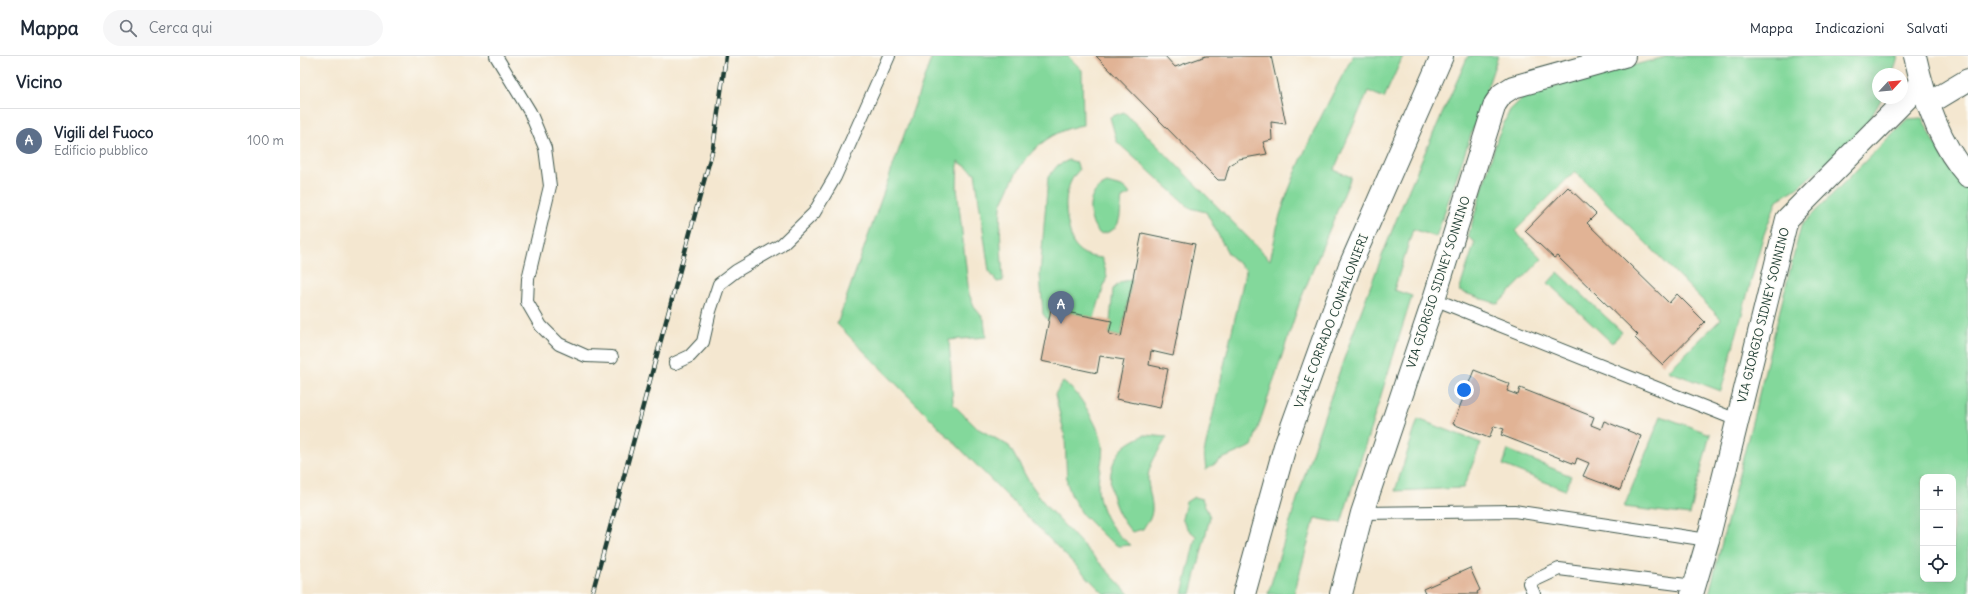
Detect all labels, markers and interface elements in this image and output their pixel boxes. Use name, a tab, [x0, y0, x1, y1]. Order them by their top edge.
search box	[103, 10, 383, 46]
text: Mappa	[20, 16, 79, 40]
icon: search	[117, 17, 139, 39]
text: Cerca qui	[149, 18, 212, 37]
text: Mappa	[1750, 19, 1793, 37]
text: Indicazioni	[1815, 19, 1885, 37]
text: Salvati	[1907, 19, 1948, 37]
north arrow	[1872, 68, 1908, 104]
text: Vicino	[16, 71, 62, 93]
text: Vigili del Fuoco	[54, 123, 154, 142]
text: A	[25, 132, 33, 149]
text: 100 m	[247, 132, 284, 149]
text: Edificio pubblico	[54, 142, 148, 159]
street label: VIA GIORGIO SIDNEY SONNINO	[1403, 194, 1473, 370]
street label: VIA GIORGIO SIDNEY SONNINO	[1734, 226, 1792, 404]
street label: VIALE CORRADO CONFALONIERI	[1291, 232, 1371, 410]
pin: A	[1048, 291, 1074, 324]
your location	[1454, 380, 1474, 400]
map controls	[1920, 474, 1956, 582]
button: +	[1920, 474, 1956, 510]
button: −	[1920, 510, 1956, 546]
button: locate	[1920, 546, 1956, 582]

